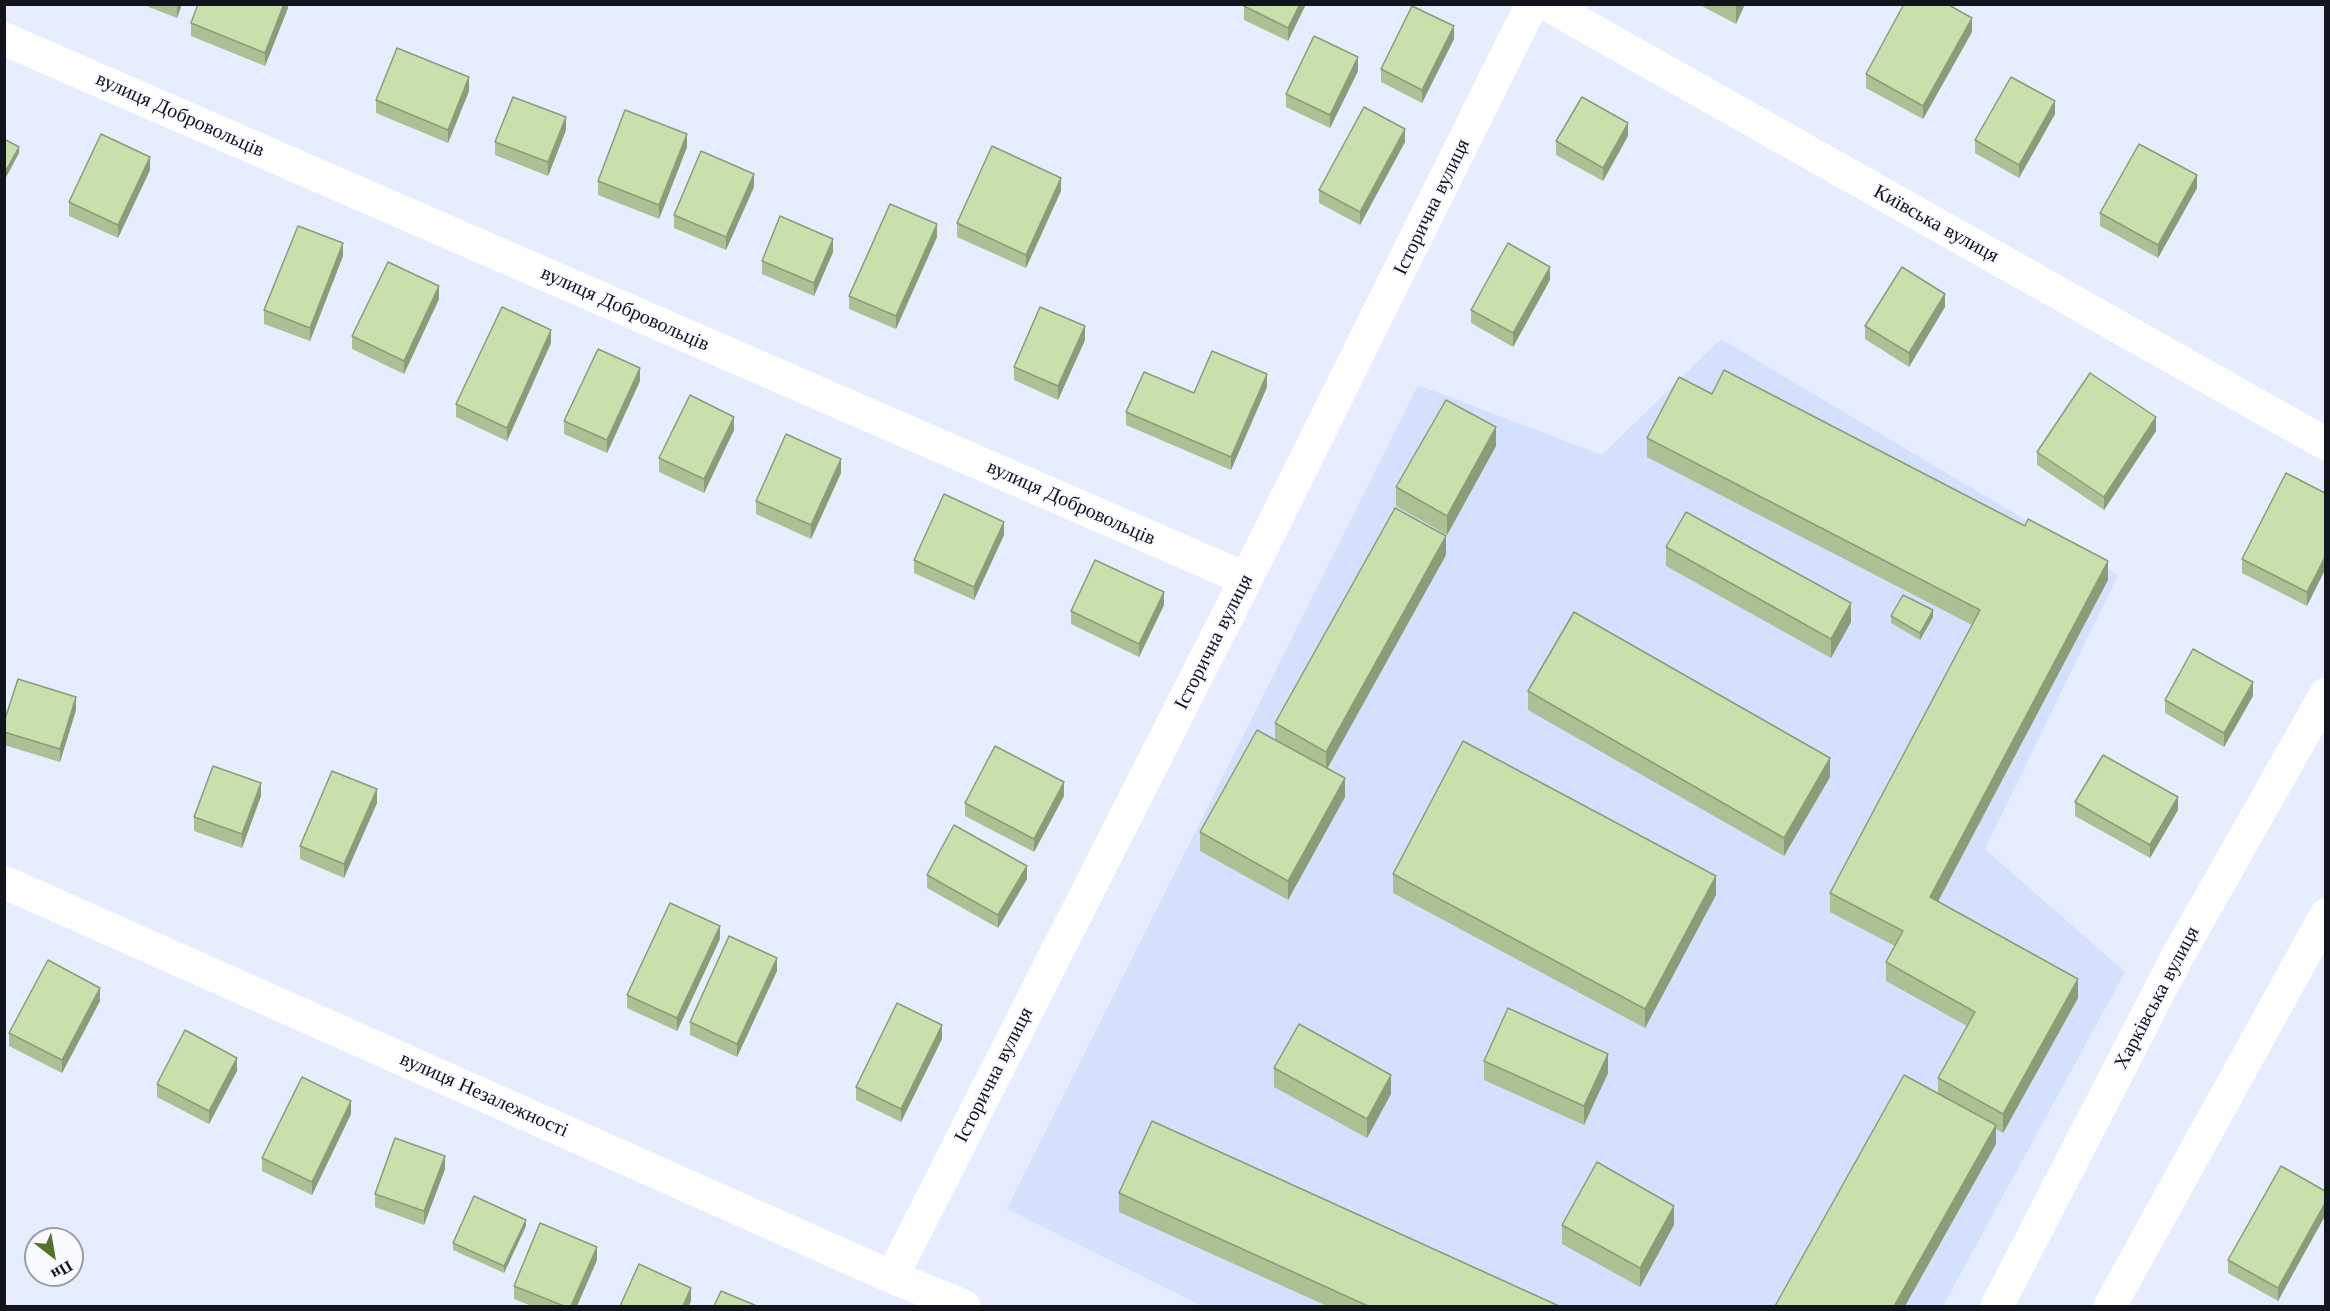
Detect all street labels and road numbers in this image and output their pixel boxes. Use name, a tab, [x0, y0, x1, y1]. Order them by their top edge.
street label: вулиця Добровольців	[92, 67, 268, 163]
street label: Історична вулиця	[1389, 135, 1475, 279]
street label: Київська вулиця	[1869, 180, 2003, 268]
street label: вулиця Добровольців	[537, 261, 713, 357]
street label: вулиця Добровольців	[983, 455, 1159, 551]
street label: Історична вулиця	[1170, 570, 1258, 714]
street label: Харківська вулиця	[2109, 922, 2205, 1074]
street label: Історична вулиця	[950, 1003, 1038, 1147]
street label: вулиця Незалежності	[396, 1047, 572, 1143]

